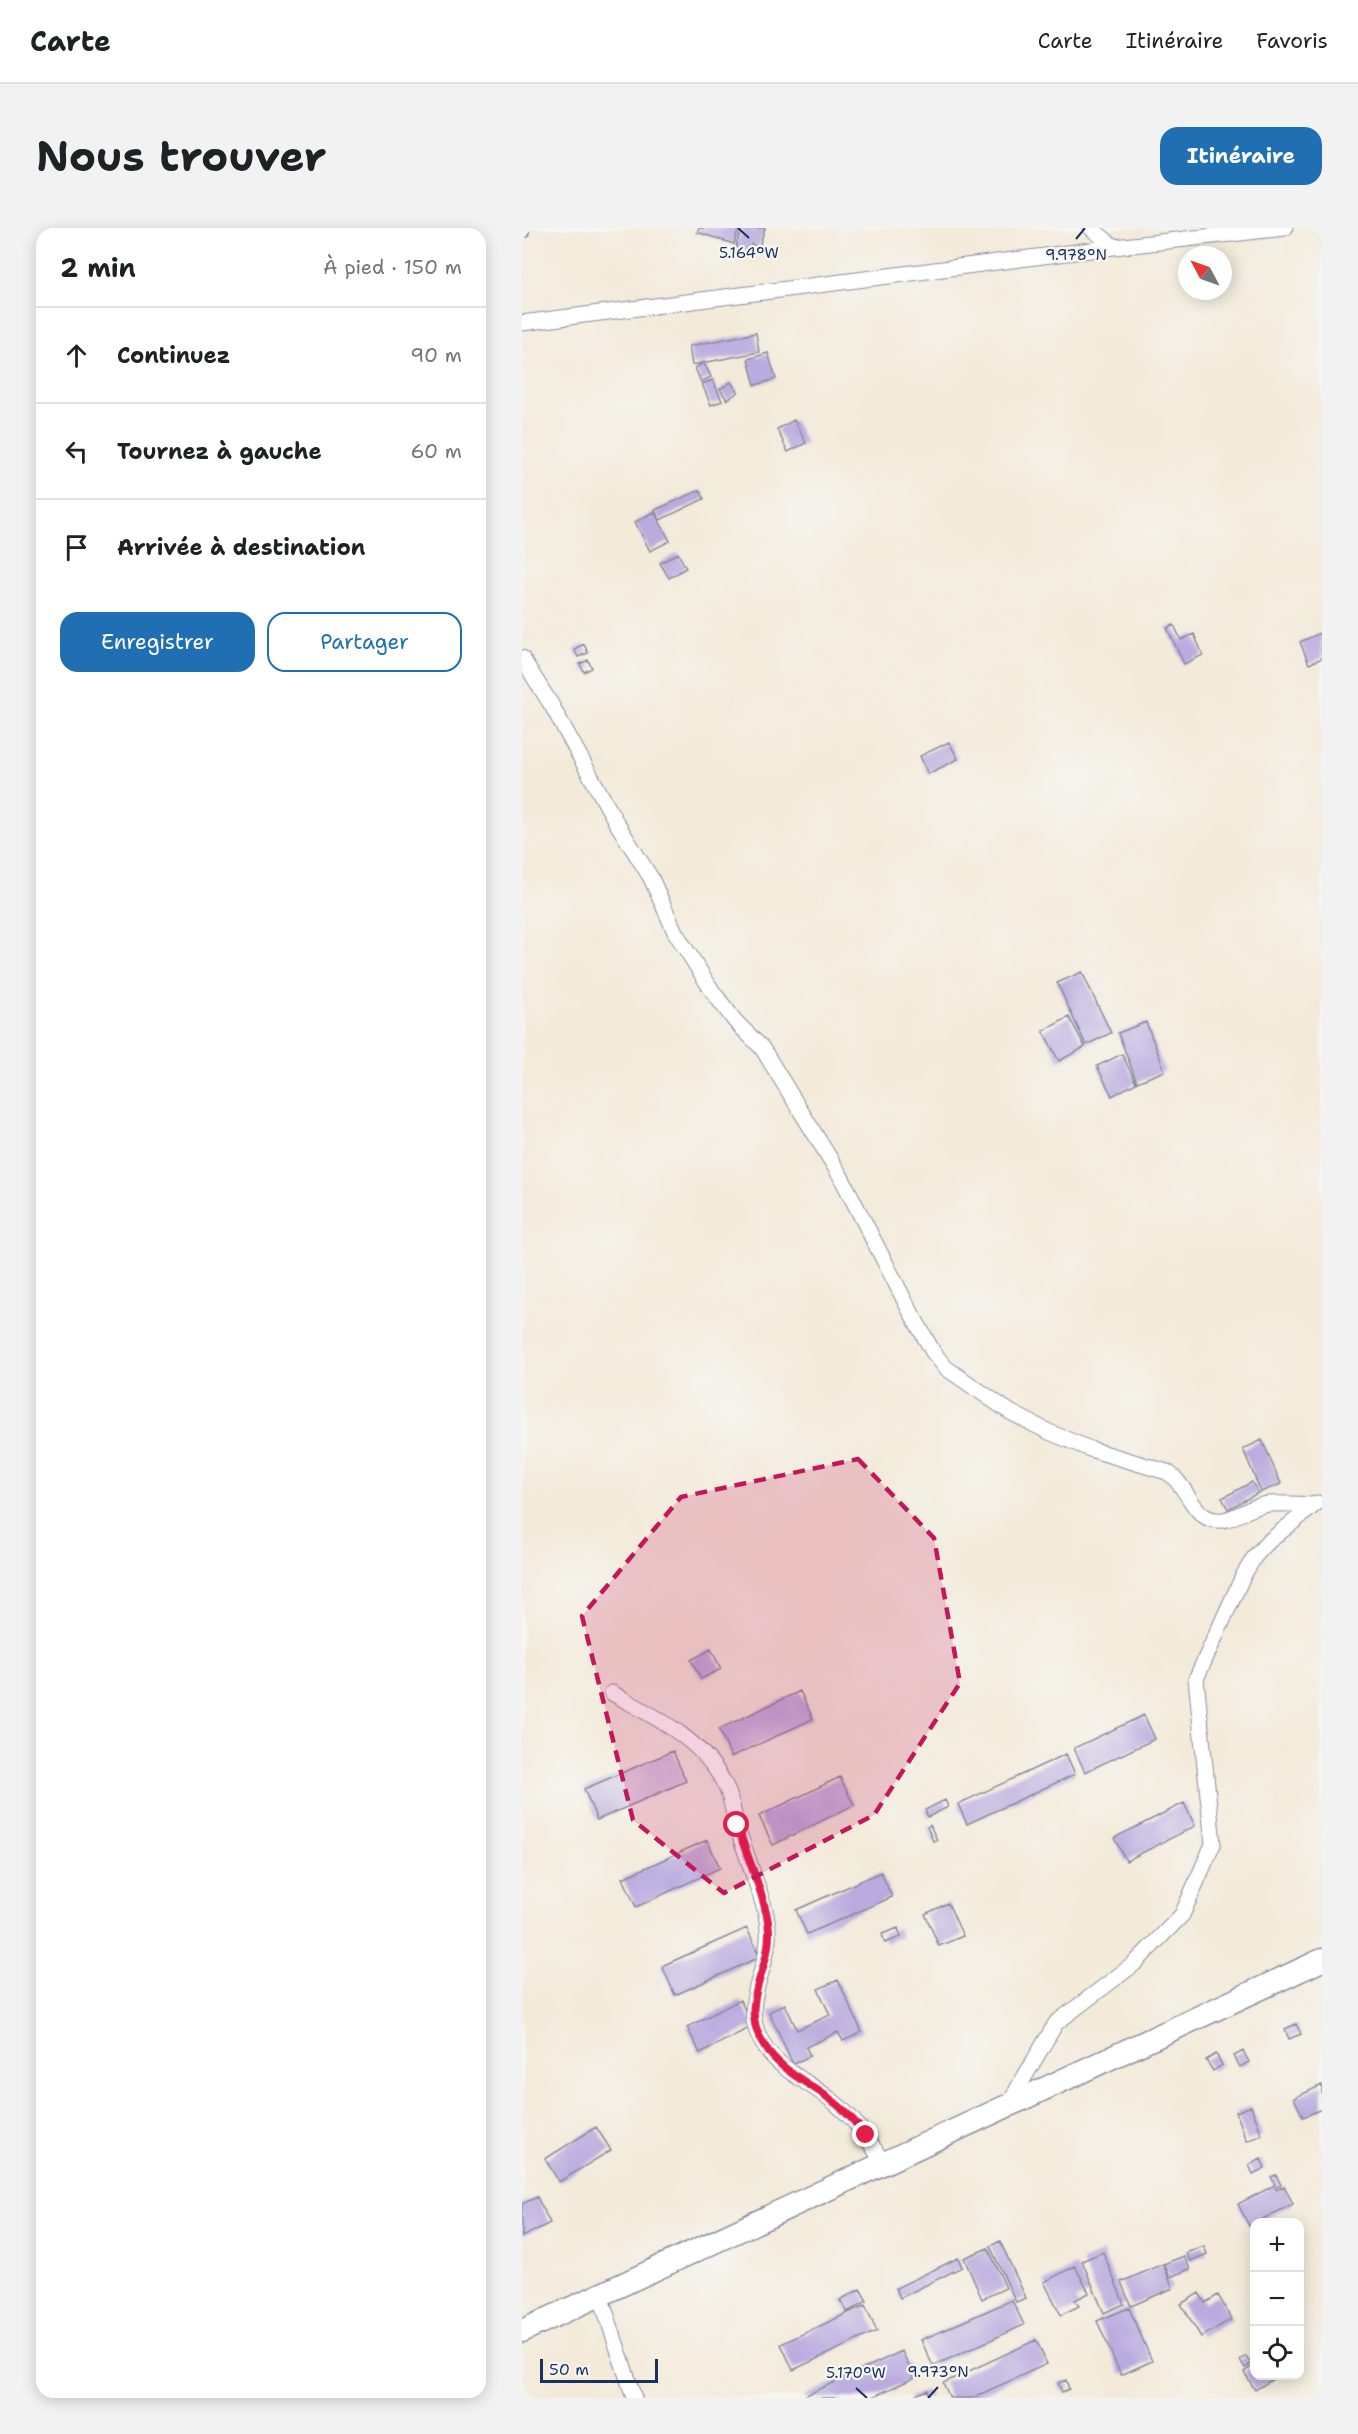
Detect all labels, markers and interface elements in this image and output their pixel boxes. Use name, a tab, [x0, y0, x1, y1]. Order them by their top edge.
text: Carte	[30, 22, 111, 60]
text: Carte	[1038, 27, 1093, 55]
text: Itinéraire	[1126, 27, 1223, 55]
text: Favoris	[1256, 27, 1328, 55]
button: Itinéraire	[1160, 127, 1322, 185]
text: Nous trouver	[36, 128, 326, 184]
text: 5.164°W	[719, 243, 779, 263]
text: 9.978°N	[1045, 245, 1107, 265]
north arrow	[1178, 246, 1232, 300]
text: 2 min	[60, 250, 136, 285]
text: À pied · 150 m	[323, 254, 462, 280]
icon: ahead	[60, 339, 93, 372]
text: Continuez	[117, 341, 230, 370]
text: 90 m	[410, 342, 462, 368]
icon: left	[60, 435, 93, 468]
text: Tournez à gauche	[117, 437, 322, 466]
text: 60 m	[410, 438, 462, 464]
icon: arrive	[60, 531, 93, 564]
text: Arrivée à destination	[117, 533, 365, 562]
button: Enregistrer	[60, 612, 255, 672]
button: Partager	[267, 612, 462, 672]
route start	[723, 1811, 749, 1837]
route end	[852, 2121, 878, 2147]
map controls	[1250, 2218, 1304, 2380]
button: +	[1250, 2218, 1304, 2272]
button: −	[1250, 2272, 1304, 2326]
button: locate	[1250, 2326, 1304, 2380]
scale bar	[540, 2356, 658, 2384]
text: 50 m	[549, 2359, 589, 2380]
text: 9.973°N	[907, 2362, 969, 2382]
text: 5.170°W	[826, 2363, 886, 2383]

